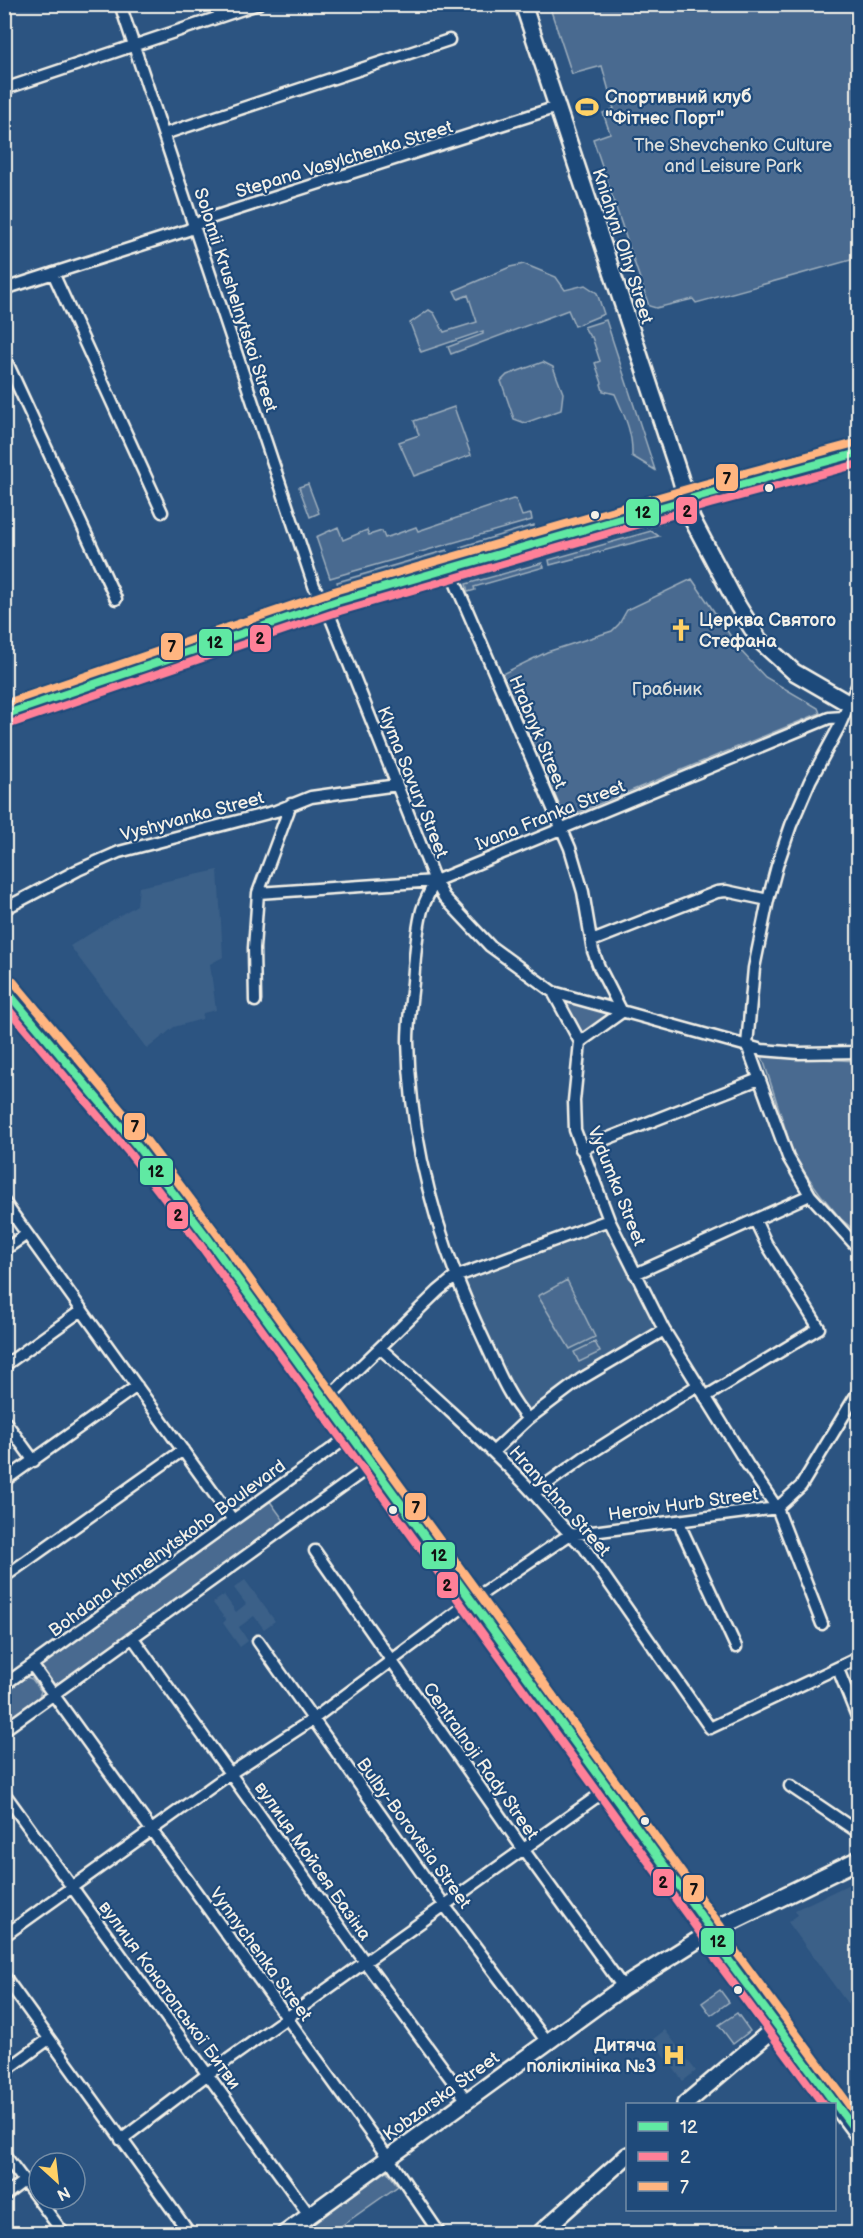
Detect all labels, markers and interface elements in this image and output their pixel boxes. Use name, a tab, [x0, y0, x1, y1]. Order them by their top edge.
place label: Спортивний клуб "Фітнес Порт"	[605, 87, 752, 129]
sports icon: Спортивний клуб "Фітнес Порт"	[574, 94, 600, 120]
street label: Stepana Vasylchenka Street	[233, 116, 456, 203]
park label: The Shevchenko Culture and Leisure Park	[634, 135, 833, 177]
street label: Kniahyni Olhy Street	[587, 166, 658, 327]
street label: Solomii Krushelnytskoi Street	[189, 185, 282, 415]
line badge: 7	[715, 463, 739, 492]
text: 7	[723, 470, 732, 489]
unlabelled marker	[763, 482, 775, 494]
line badge: 2	[675, 496, 698, 525]
line badge: 12	[625, 498, 660, 527]
text: 2	[682, 503, 692, 522]
text: 12	[635, 504, 652, 523]
unlabelled marker	[589, 509, 601, 521]
place label: Церква Святого Стефана	[699, 610, 836, 652]
church icon: Церква Святого Стефана	[668, 617, 694, 643]
line badge: 2	[249, 624, 272, 653]
line badge: 12	[198, 628, 233, 657]
text: 2	[255, 630, 265, 649]
line badge: 7	[160, 632, 184, 661]
text: 12	[207, 634, 224, 653]
text: 7	[168, 638, 177, 657]
street label: Hrabnyk Street	[504, 673, 571, 792]
park label: Грабник	[632, 679, 703, 700]
street label: Klyma Savury Street	[373, 703, 453, 861]
street label: Ivana Franka Street	[472, 776, 628, 855]
street label: Vyshyvanka Street	[118, 787, 267, 846]
line badge: 7	[123, 1112, 146, 1141]
text: 7	[131, 1118, 140, 1137]
street label: Vydumka Street	[583, 1124, 650, 1249]
line badge: 12	[139, 1157, 174, 1186]
text: 12	[148, 1163, 165, 1182]
line badge: 2	[166, 1201, 189, 1230]
text: 2	[173, 1207, 183, 1226]
street label: Hranychna Street	[505, 1442, 615, 1561]
street label: Bohdana Khmelnytskoho Boulevard	[45, 1455, 290, 1641]
street label: Heroiv Hurb Street	[607, 1484, 760, 1525]
line badge: 7	[404, 1492, 427, 1521]
text: 7	[412, 1499, 421, 1518]
unlabelled marker	[387, 1504, 399, 1516]
line badge: 12	[421, 1541, 456, 1570]
text: 12	[431, 1547, 448, 1566]
line badge: 2	[436, 1571, 459, 1599]
text: 2	[442, 1577, 452, 1596]
street label: Centralnoji Rady Street	[418, 1679, 543, 1844]
street label: Bulby-Borovtsia Street	[352, 1754, 476, 1913]
street label: вулиця Мойсея Базіна	[250, 1778, 376, 1945]
unlabelled marker	[639, 1815, 651, 1827]
line badge: 2	[652, 1868, 675, 1897]
text: 2	[658, 1874, 668, 1893]
line badge: 7	[682, 1874, 705, 1903]
text: 7	[690, 1881, 699, 1900]
street label: Vynnychenka Street	[205, 1883, 316, 2026]
street label: вулиця Конотопської Битви	[94, 1897, 245, 2093]
line badge: 12	[700, 1927, 735, 1956]
text: 12	[710, 1933, 727, 1952]
unlabelled marker	[732, 1984, 744, 1996]
place label: Дитяча поліклініка №3	[526, 2035, 657, 2077]
hospital icon: Дитяча поліклініка №3	[661, 2042, 687, 2068]
street label: Kobzarska Street	[379, 2047, 504, 2146]
legend	[626, 2103, 836, 2211]
text: 12	[680, 2117, 698, 2138]
text: 2	[680, 2147, 691, 2168]
north arrow	[27, 2151, 87, 2211]
text: 7	[680, 2177, 689, 2198]
text: N	[53, 2182, 73, 2204]

